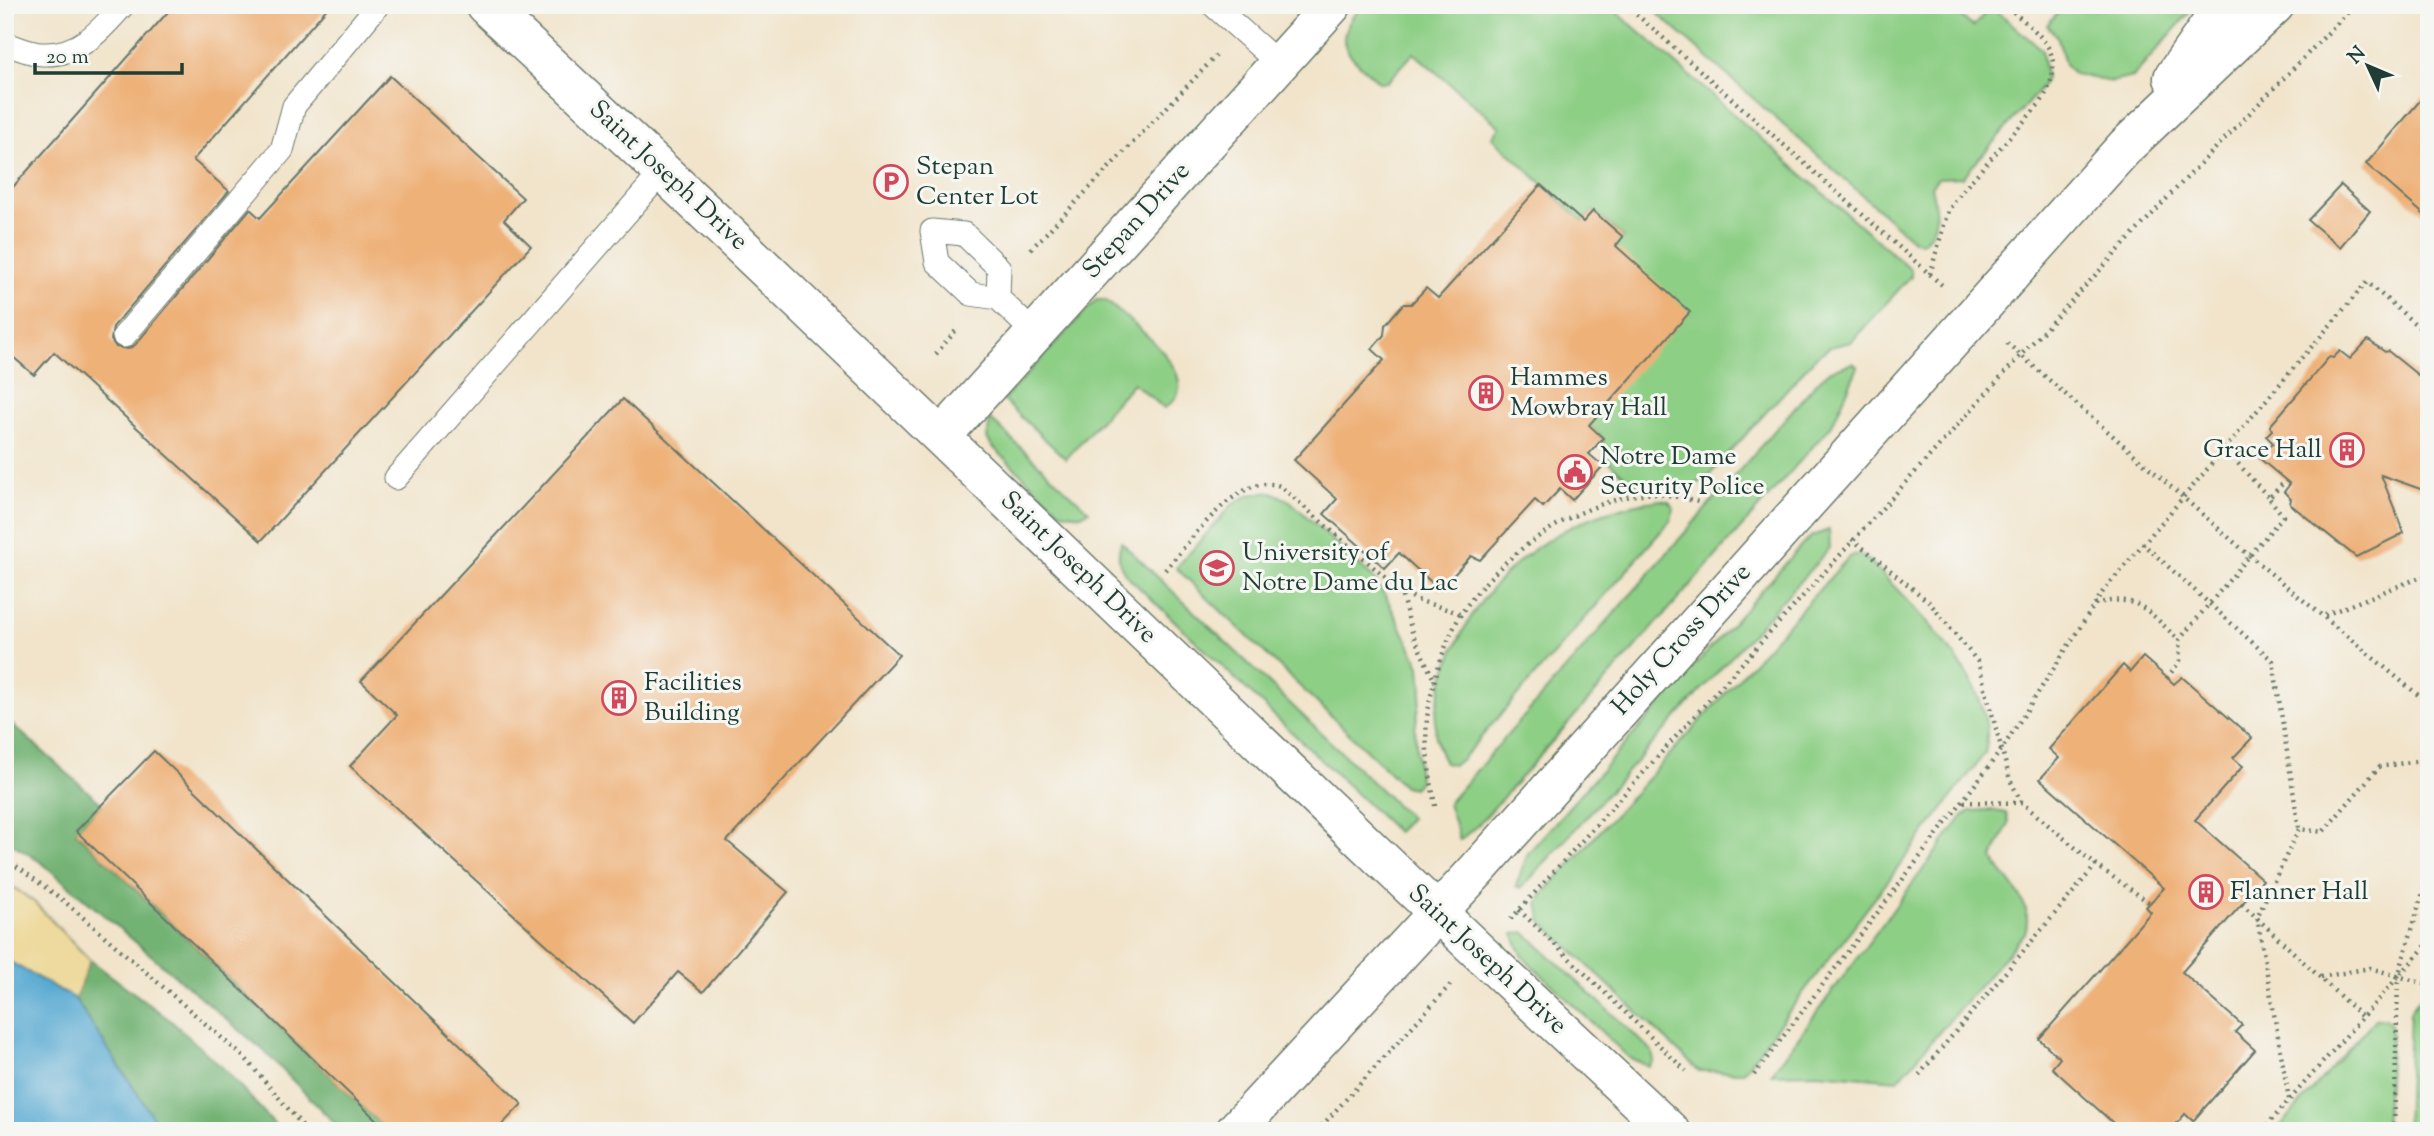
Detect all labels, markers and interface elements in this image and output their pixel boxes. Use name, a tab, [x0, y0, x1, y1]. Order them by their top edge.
scale bar	[35, 32, 182, 76]
north arrow	[2332, 32, 2402, 102]
text: N	[2343, 41, 2373, 71]
text: 20 m	[46, 43, 89, 73]
street label: Saint Joseph Drive	[580, 92, 756, 260]
place label: Stepan Center Lot	[916, 149, 1039, 216]
street label: Stepan Drive	[1074, 154, 1200, 288]
parking icon: Stepan Center Lot	[872, 163, 910, 201]
place label: Hammes Mowbray Hall	[1510, 360, 1667, 427]
building icon: Hammes Mowbray Hall	[1467, 374, 1505, 412]
building icon: Grace Hall	[2328, 431, 2366, 469]
place label: Grace Hall	[2203, 432, 2322, 469]
place label: Notre Dame Security Police	[1600, 439, 1765, 506]
public building icon: Notre Dame Security Police	[1556, 453, 1594, 491]
street label: Saint Joseph Drive	[991, 483, 1165, 653]
place label: University of Notre Dame du Lac	[1242, 535, 1458, 602]
school or university icon: University of Notre Dame du Lac	[1198, 549, 1236, 587]
street label: Holy Cross Drive	[1604, 556, 1760, 724]
place label: Facilities Building	[644, 665, 742, 732]
building icon: Facilities Building	[600, 679, 638, 717]
building icon: Flanner Hall	[2187, 873, 2225, 911]
place label: Flanner Hall	[2230, 874, 2369, 911]
street label: Saint Joseph Drive	[1399, 876, 1575, 1044]

